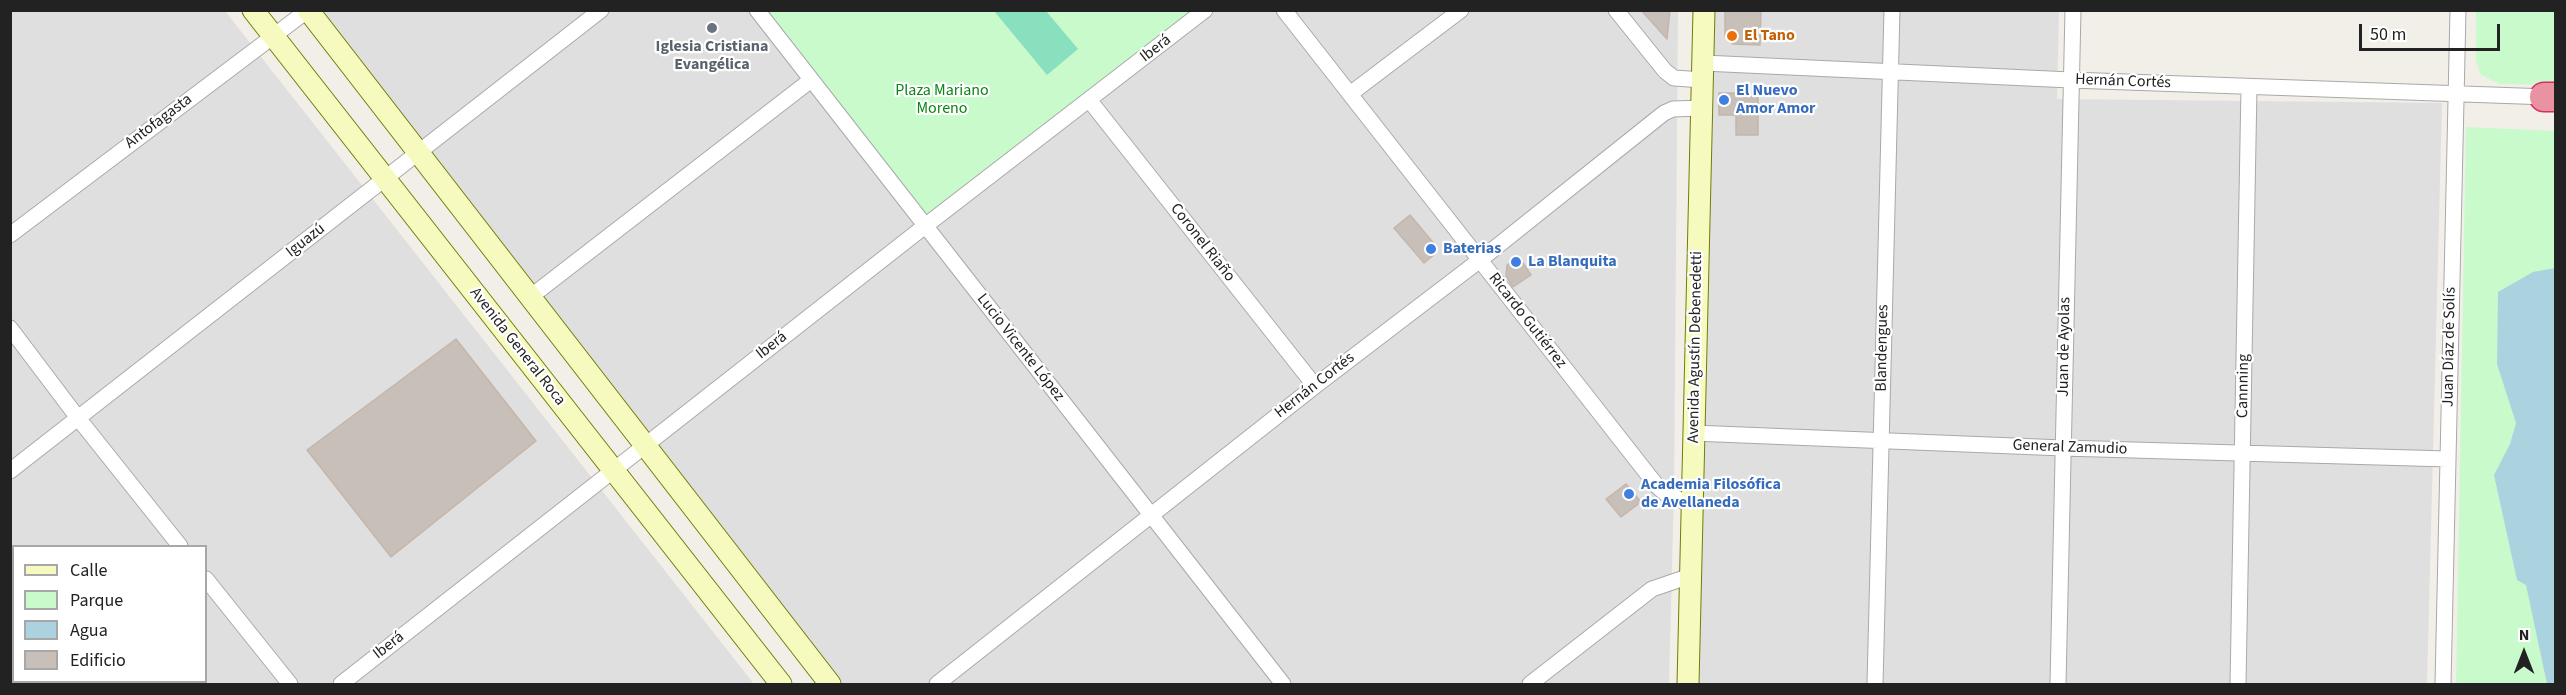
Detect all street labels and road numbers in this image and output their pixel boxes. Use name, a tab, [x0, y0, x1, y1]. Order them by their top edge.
street label: Iberá	[1137, 31, 1175, 67]
street label: Hernán Cortés	[2075, 71, 2171, 93]
street label: Antofagasta	[122, 91, 196, 153]
street label: Coronel Riaño	[1165, 200, 1239, 286]
street label: Iguazú	[283, 220, 329, 262]
street label: Avenida Agustín Debenedetti	[1685, 251, 1707, 443]
street label: Ricardo Gutiérrez	[1484, 269, 1570, 373]
street label: Avenida General Roca	[465, 284, 569, 410]
street label: Juan Díaz de Solís	[2439, 287, 2461, 407]
street label: Lucio Vicente López	[972, 290, 1068, 406]
street label: Juan de Ayolas	[2055, 297, 2075, 397]
street label: Blandengues	[1873, 304, 1893, 392]
street label: Iberá	[753, 328, 791, 364]
street label: Hernán Cortés	[1271, 349, 1359, 423]
street label: Cannning	[2234, 354, 2254, 418]
street label: General Zamudio	[2012, 436, 2128, 460]
street label: Iberá	[370, 628, 408, 664]

